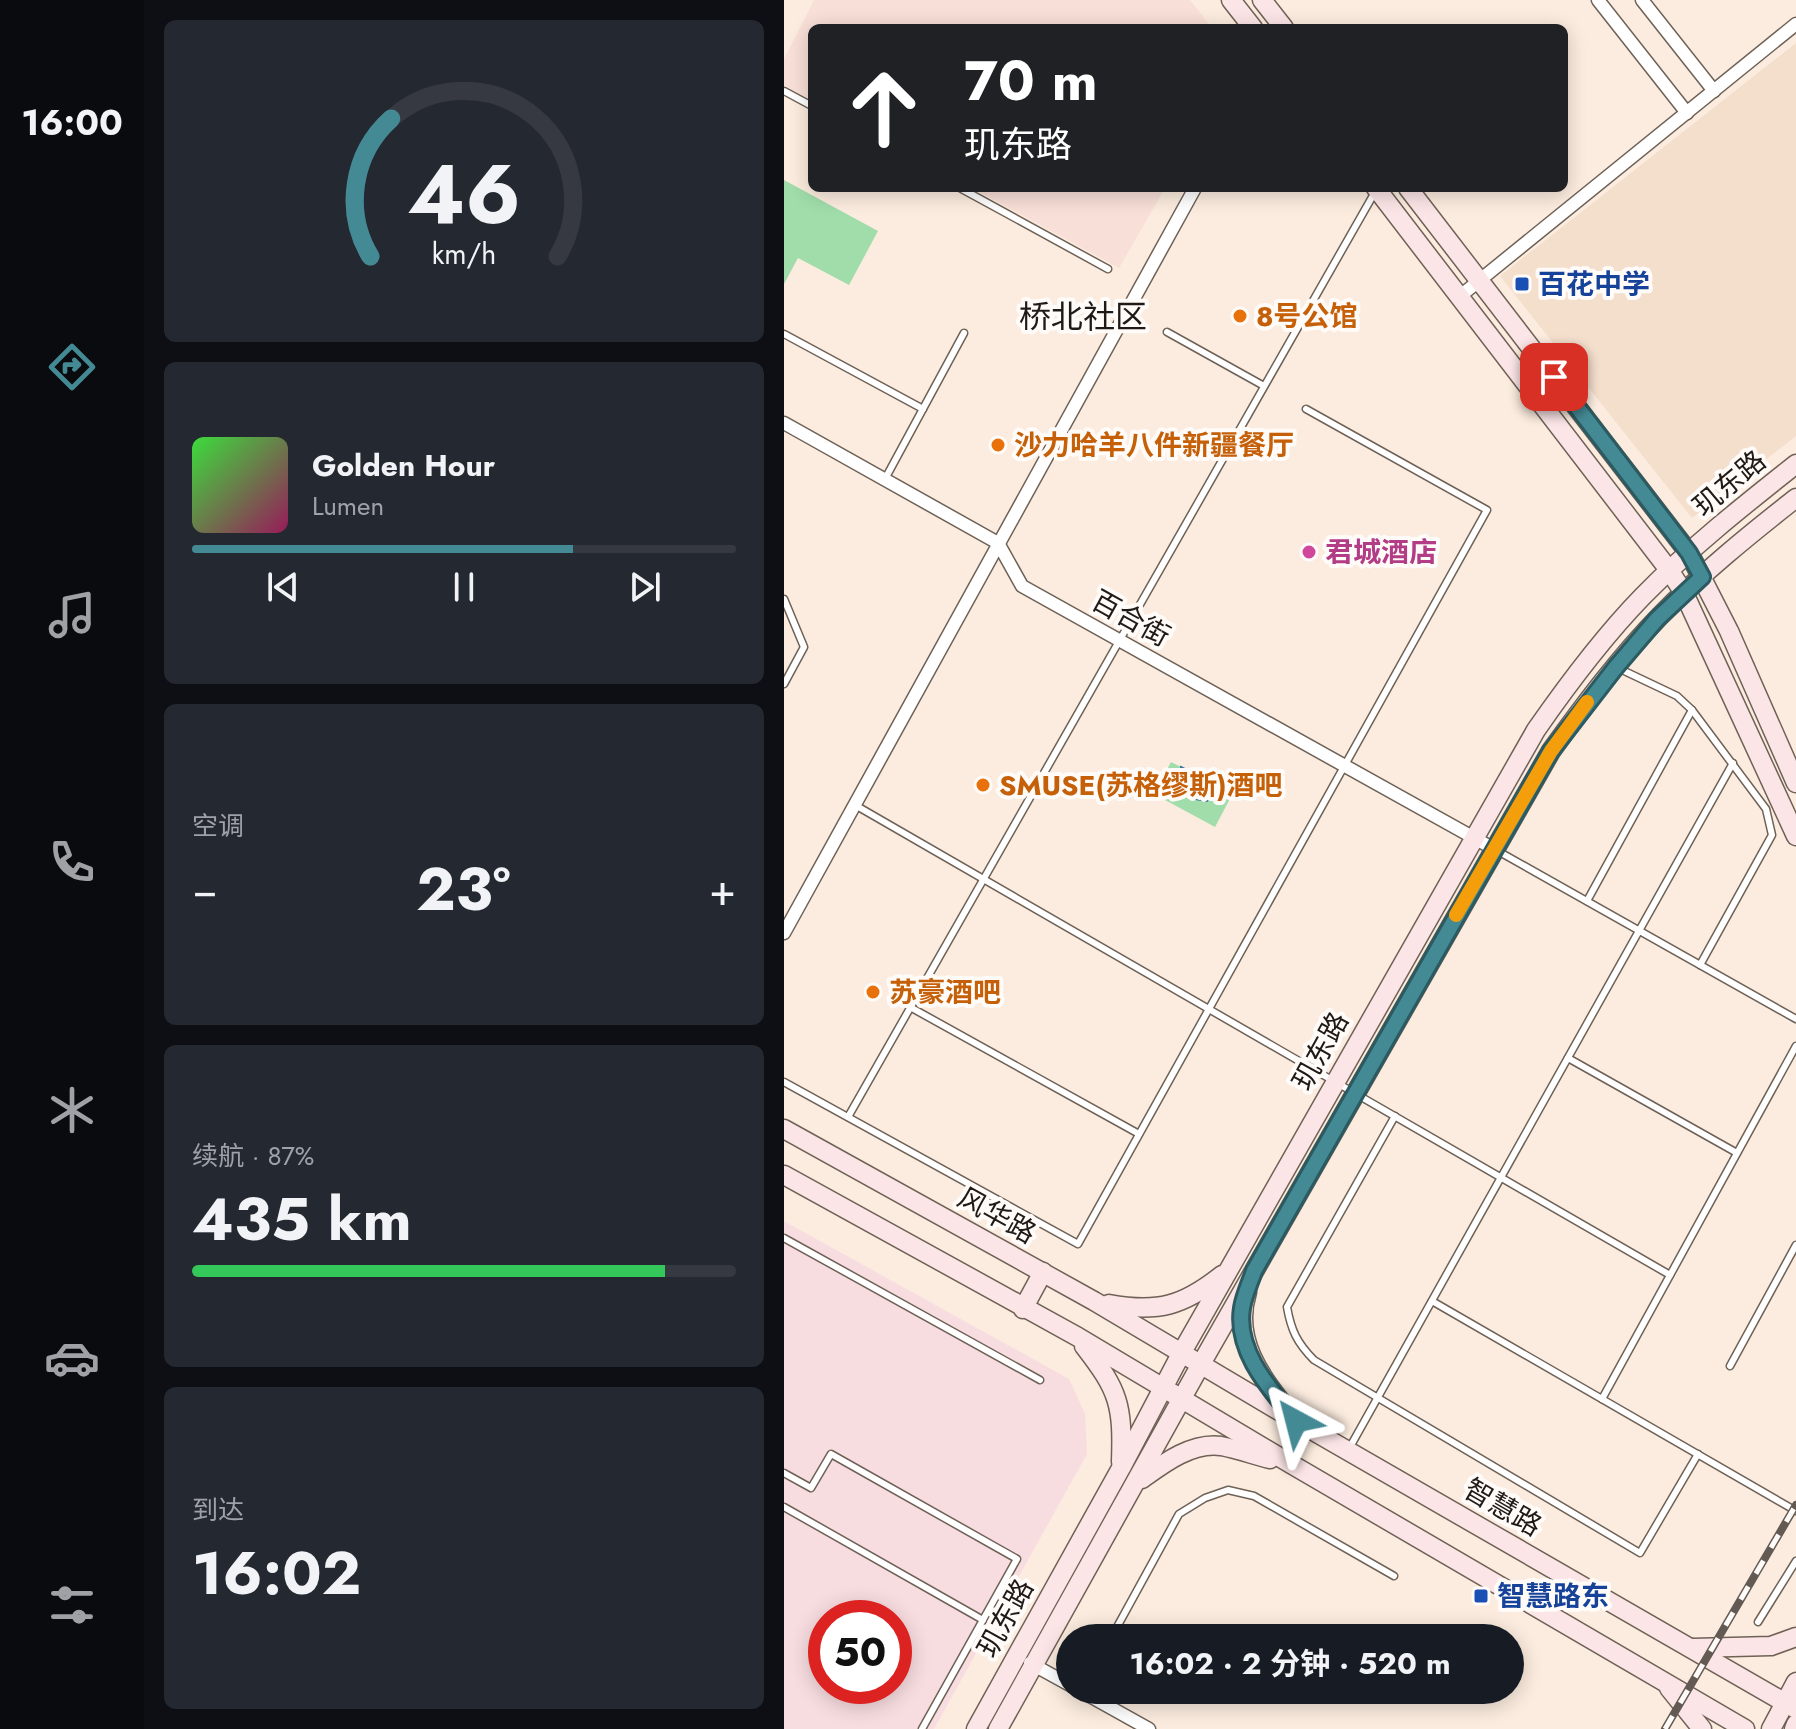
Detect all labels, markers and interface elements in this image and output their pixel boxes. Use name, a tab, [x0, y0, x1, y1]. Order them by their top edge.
text: 70 m	[964, 40, 1098, 121]
icon: ahead	[832, 56, 936, 160]
text: 16:00	[21, 96, 123, 148]
text: 玑东路	[964, 118, 1072, 170]
text: 46	[407, 133, 521, 253]
text: km/h	[432, 233, 496, 275]
place label: 百花中学	[1538, 264, 1650, 305]
marker: 百花中学	[1513, 275, 1531, 293]
district label: 桥北社区	[1019, 294, 1147, 340]
place label: 8号公馆	[1256, 296, 1358, 337]
marker: 8号公馆	[1231, 307, 1249, 325]
icon: directions	[44, 339, 100, 395]
pin	[1520, 343, 1588, 411]
icon: arrive	[1532, 355, 1576, 399]
place label: 沙力哈羊八件新疆餐厅	[1014, 425, 1294, 466]
marker: 沙力哈羊八件新疆餐厅	[989, 436, 1007, 454]
street label: 玑东路	[1684, 441, 1775, 526]
text: Golden Hour	[312, 444, 495, 487]
text: Lumen	[312, 487, 384, 525]
place label: 君城酒店	[1325, 532, 1437, 573]
marker: 君城酒店	[1300, 543, 1318, 561]
icon: previous	[261, 565, 305, 609]
icon: pause	[442, 565, 486, 609]
icon: next	[623, 565, 667, 609]
street label: 百合街	[1084, 580, 1177, 657]
icon: music	[44, 587, 100, 643]
place label: SMUSE(苏格缪斯)酒吧	[999, 765, 1283, 806]
marker: SMUSE(苏格缪斯)酒吧	[974, 776, 992, 794]
text: 空调	[192, 807, 244, 845]
icon: phone	[44, 834, 100, 890]
text: 23°	[416, 846, 511, 933]
text: −	[192, 858, 218, 922]
text: +	[709, 858, 736, 922]
place label: 苏豪酒吧	[889, 972, 1001, 1013]
marker: 苏豪酒吧	[864, 983, 882, 1001]
street label: 玑东路	[1282, 1005, 1359, 1098]
icon: climate	[44, 1082, 100, 1138]
text: 续航 · 87%	[192, 1137, 314, 1175]
text: 435 km	[192, 1176, 412, 1263]
street label: 风华路	[950, 1177, 1043, 1254]
icon: car	[44, 1330, 100, 1386]
position arrow	[1254, 1379, 1338, 1463]
street label: 智慧路	[1456, 1469, 1549, 1546]
text: 到达	[192, 1491, 244, 1529]
text: 16:02	[192, 1530, 361, 1617]
street label: 玑东路	[967, 1572, 1044, 1665]
place label: 智慧路东	[1497, 1576, 1609, 1617]
icon: filters	[44, 1577, 100, 1633]
marker: 智慧路东	[1472, 1587, 1490, 1605]
speed limit sign: 50	[808, 1600, 912, 1704]
text: 16:02 · 2 分钟 · 520 m	[1129, 1642, 1451, 1685]

